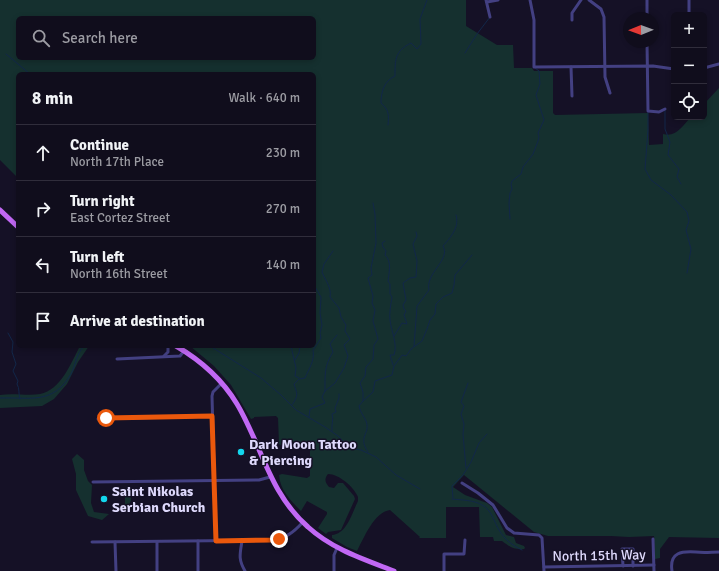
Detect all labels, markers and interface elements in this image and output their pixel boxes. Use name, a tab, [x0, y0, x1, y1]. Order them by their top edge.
north arrow	[623, 12, 659, 48]
map controls	[671, 12, 707, 120]
button: +	[671, 12, 707, 48]
search box	[16, 16, 316, 60]
icon: search	[30, 27, 52, 49]
text: Search here	[62, 29, 138, 47]
button: −	[671, 48, 707, 84]
button: locate	[671, 84, 707, 120]
text: 8 min	[32, 88, 73, 109]
text: Walk · 640 m	[229, 90, 300, 106]
text: Continue	[70, 136, 129, 154]
icon: ahead	[32, 142, 54, 164]
text: 230 m	[266, 145, 300, 161]
text: North 17th Place	[70, 154, 164, 170]
text: Turn right	[70, 192, 135, 210]
icon: right	[32, 198, 54, 220]
text: 270 m	[266, 201, 300, 217]
text: East Cortez Street	[70, 210, 170, 226]
text: Turn left	[70, 248, 124, 266]
icon: left	[32, 254, 54, 276]
text: 140 m	[266, 257, 300, 273]
text: North 16th Street	[70, 266, 168, 282]
icon: arrive	[32, 310, 54, 332]
text: Arrive at destination	[70, 312, 205, 330]
route start	[97, 409, 115, 427]
place label: Dark Moon Tattoo & Piercing	[249, 436, 357, 469]
marker: Dark Moon Tattoo & Piercing	[236, 447, 246, 457]
place label: Saint Nikolas Serbian Church	[112, 483, 206, 516]
marker: Saint Nikolas Serbian Church	[99, 494, 109, 504]
route end	[270, 530, 288, 548]
street label: North 15th Way	[552, 546, 646, 565]

